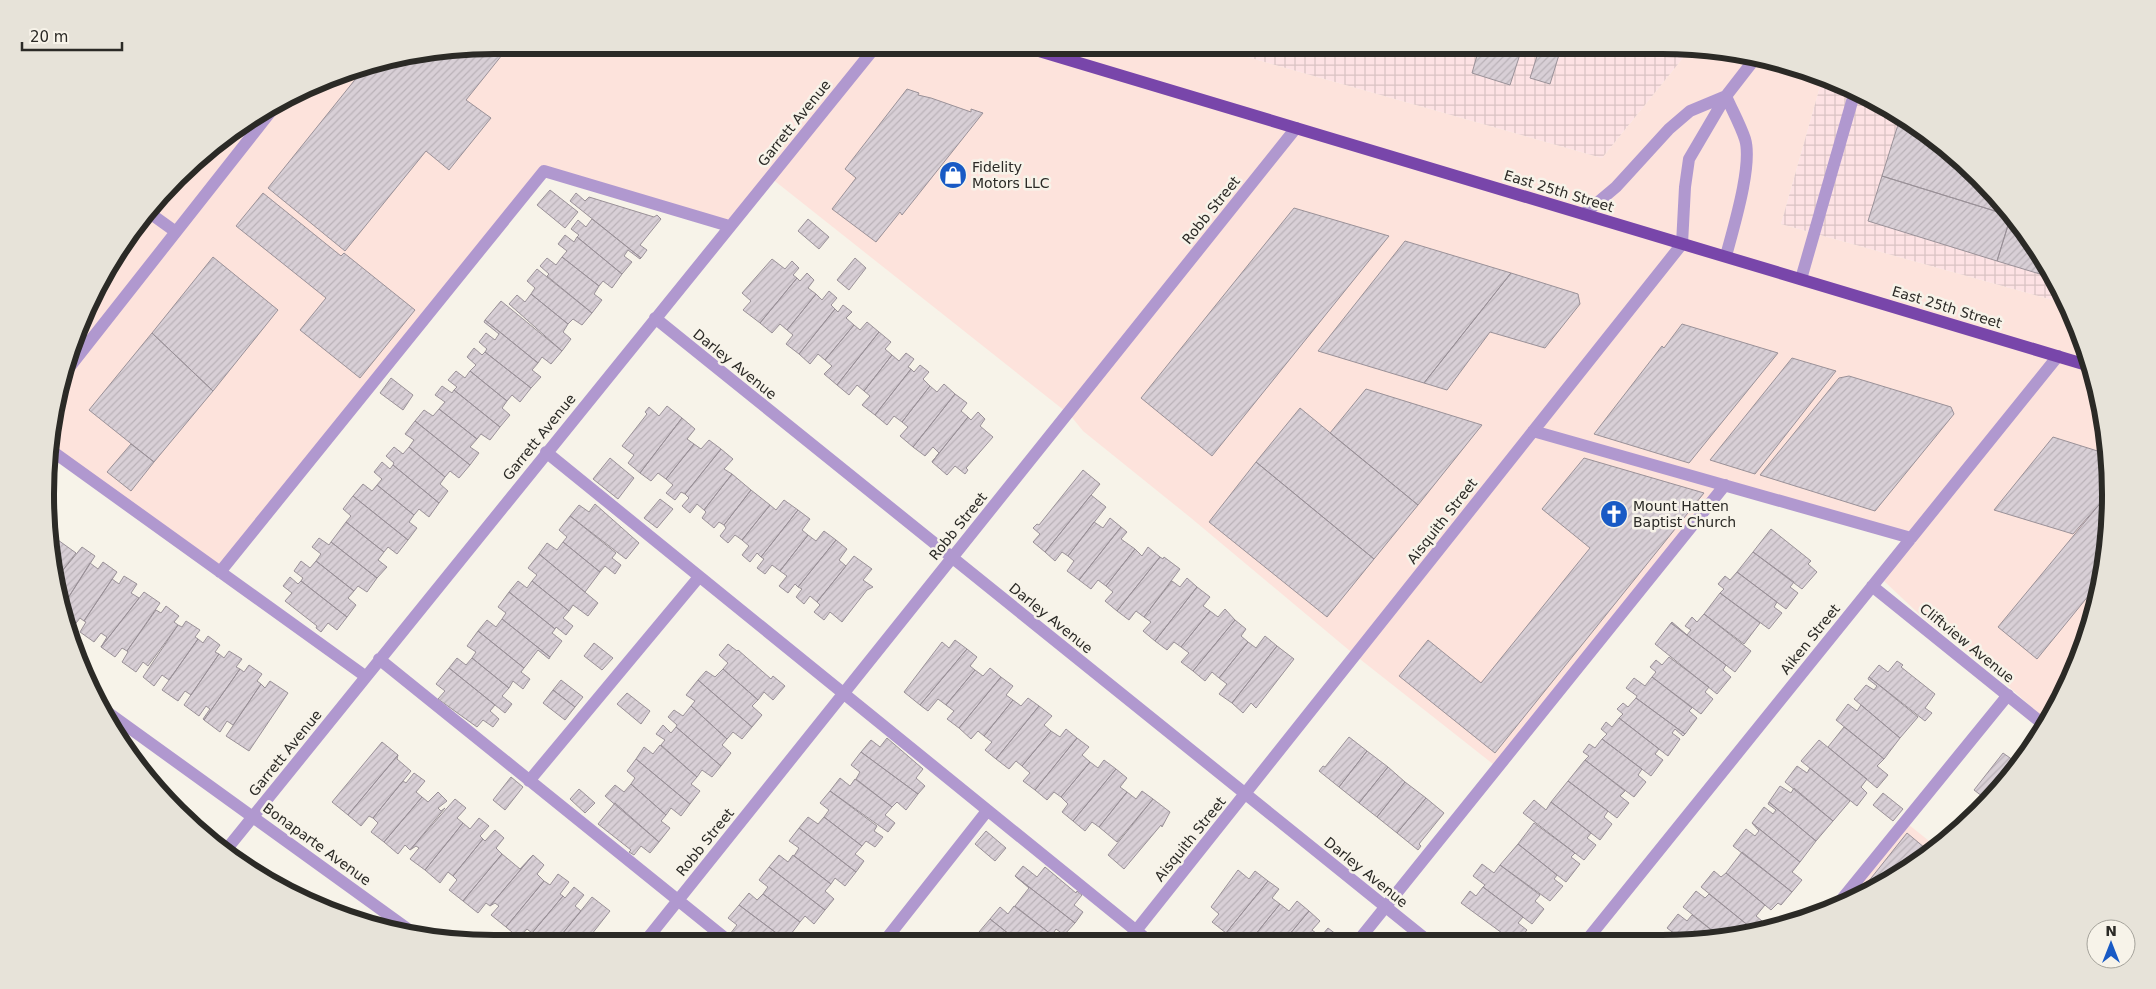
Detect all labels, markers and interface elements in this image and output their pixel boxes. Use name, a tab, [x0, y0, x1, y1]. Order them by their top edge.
scale bar	[22, 20, 122, 52]
text: 20 m	[30, 28, 68, 46]
street label: Garrett Avenue	[754, 77, 834, 169]
place label: Fidelity Motors LLC	[972, 159, 1050, 191]
shop icon: Fidelity Motors LLC	[938, 160, 968, 190]
street label: East 25th Street	[1502, 167, 1616, 215]
street label: Robb Street	[1179, 173, 1243, 247]
street label: East 25th Street	[1890, 283, 2004, 331]
street label: Darley Avenue	[690, 326, 780, 402]
street label: Garrett Avenue	[499, 391, 579, 483]
street label: Aisquith Street	[1404, 475, 1481, 567]
street label: Robb Street	[926, 489, 990, 563]
place label: Mount Hatten Baptist Church	[1633, 498, 1736, 530]
church icon: Mount Hatten Baptist Church	[1599, 499, 1629, 529]
street label: Darley Avenue	[1006, 580, 1096, 656]
street label: Aiken Street	[1777, 600, 1843, 677]
street label: Cliftview Avenue	[1917, 600, 2017, 686]
street label: Garrett Avenue	[245, 707, 325, 799]
street label: Aisquith Street	[1151, 793, 1229, 884]
street label: Bonaparte Avenue	[260, 799, 374, 889]
street label: Robb Street	[673, 805, 737, 879]
street label: Darley Avenue	[1321, 834, 1411, 910]
north arrow	[2086, 919, 2136, 969]
text: N	[2105, 923, 2117, 939]

